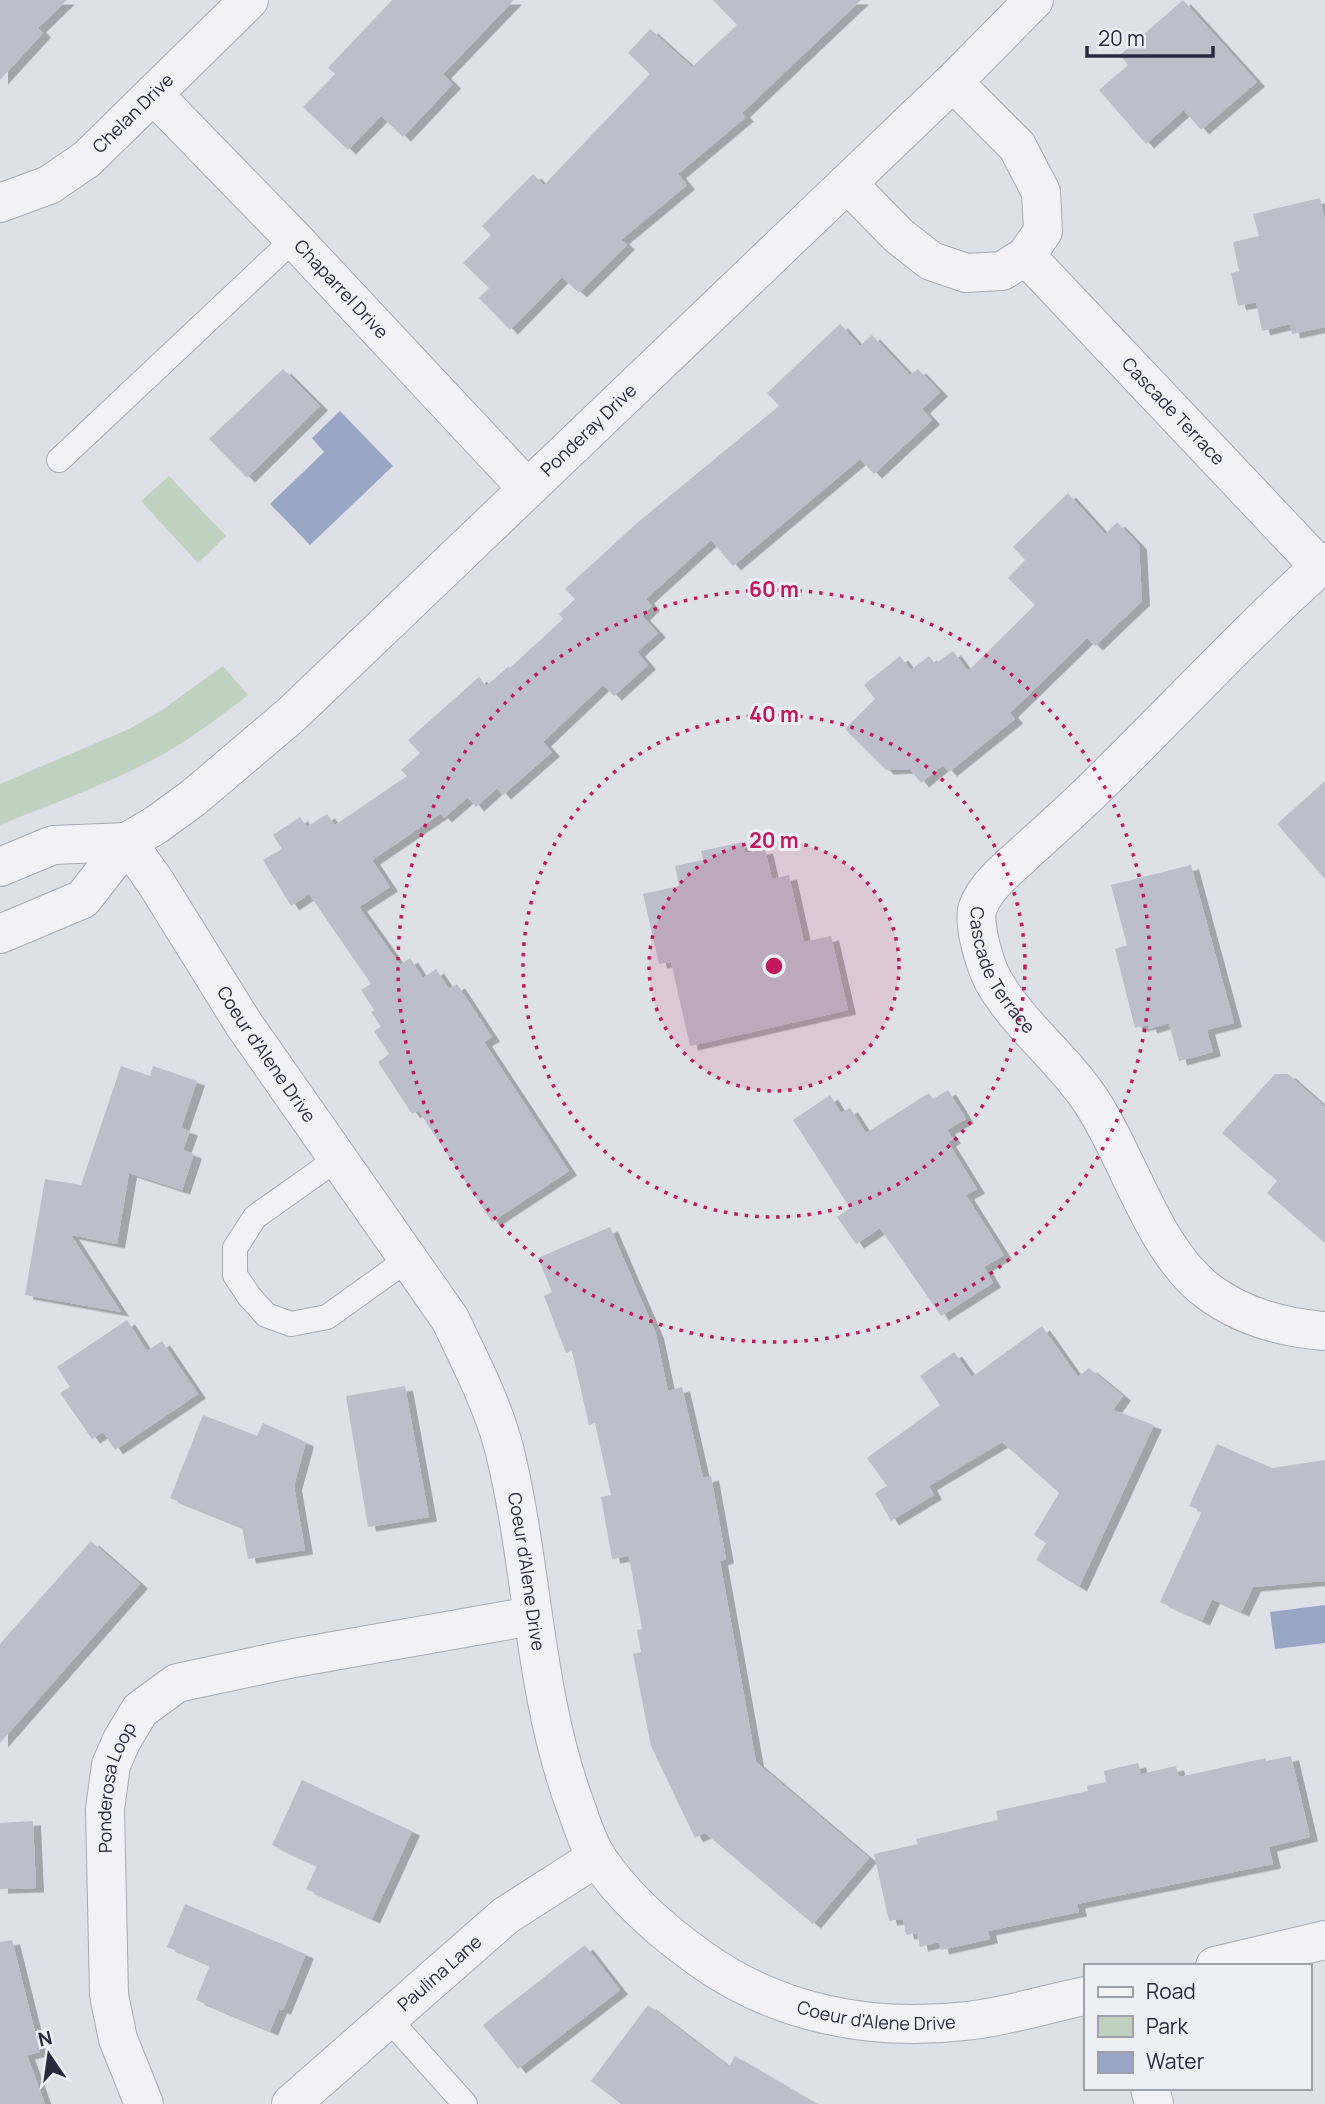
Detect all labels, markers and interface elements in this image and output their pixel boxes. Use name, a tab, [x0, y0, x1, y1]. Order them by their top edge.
scale bar	[1087, 14, 1213, 58]
text: 20 m	[1098, 24, 1145, 52]
street label: Chelan Drive	[87, 68, 178, 158]
street label: Chaparrel Drive	[289, 234, 394, 343]
street label: Cascade Terrace	[1117, 352, 1230, 470]
street label: Ponderay Drive	[535, 378, 641, 481]
text: 60 m	[749, 575, 799, 603]
text: 40 m	[749, 700, 799, 728]
text: 20 m	[749, 826, 799, 854]
street label: Cascade Terrace	[965, 906, 1041, 1038]
centre of rings	[762, 954, 786, 978]
street label: Coeur d'Alene Drive	[212, 981, 322, 1127]
street label: Coeur d'Alene Drive	[503, 1490, 551, 1652]
street label: Ponderosa Loop	[92, 1717, 141, 1853]
street label: Paulina Lane	[392, 1929, 486, 2016]
legend	[1084, 1964, 1311, 2090]
text: Road	[1146, 1977, 1196, 2005]
street label: Coeur d'Alene Drive	[794, 1994, 957, 2035]
text: Park	[1146, 2012, 1188, 2040]
north arrow	[14, 2020, 84, 2090]
text: N	[36, 2024, 55, 2053]
text: Water	[1146, 2047, 1205, 2075]

